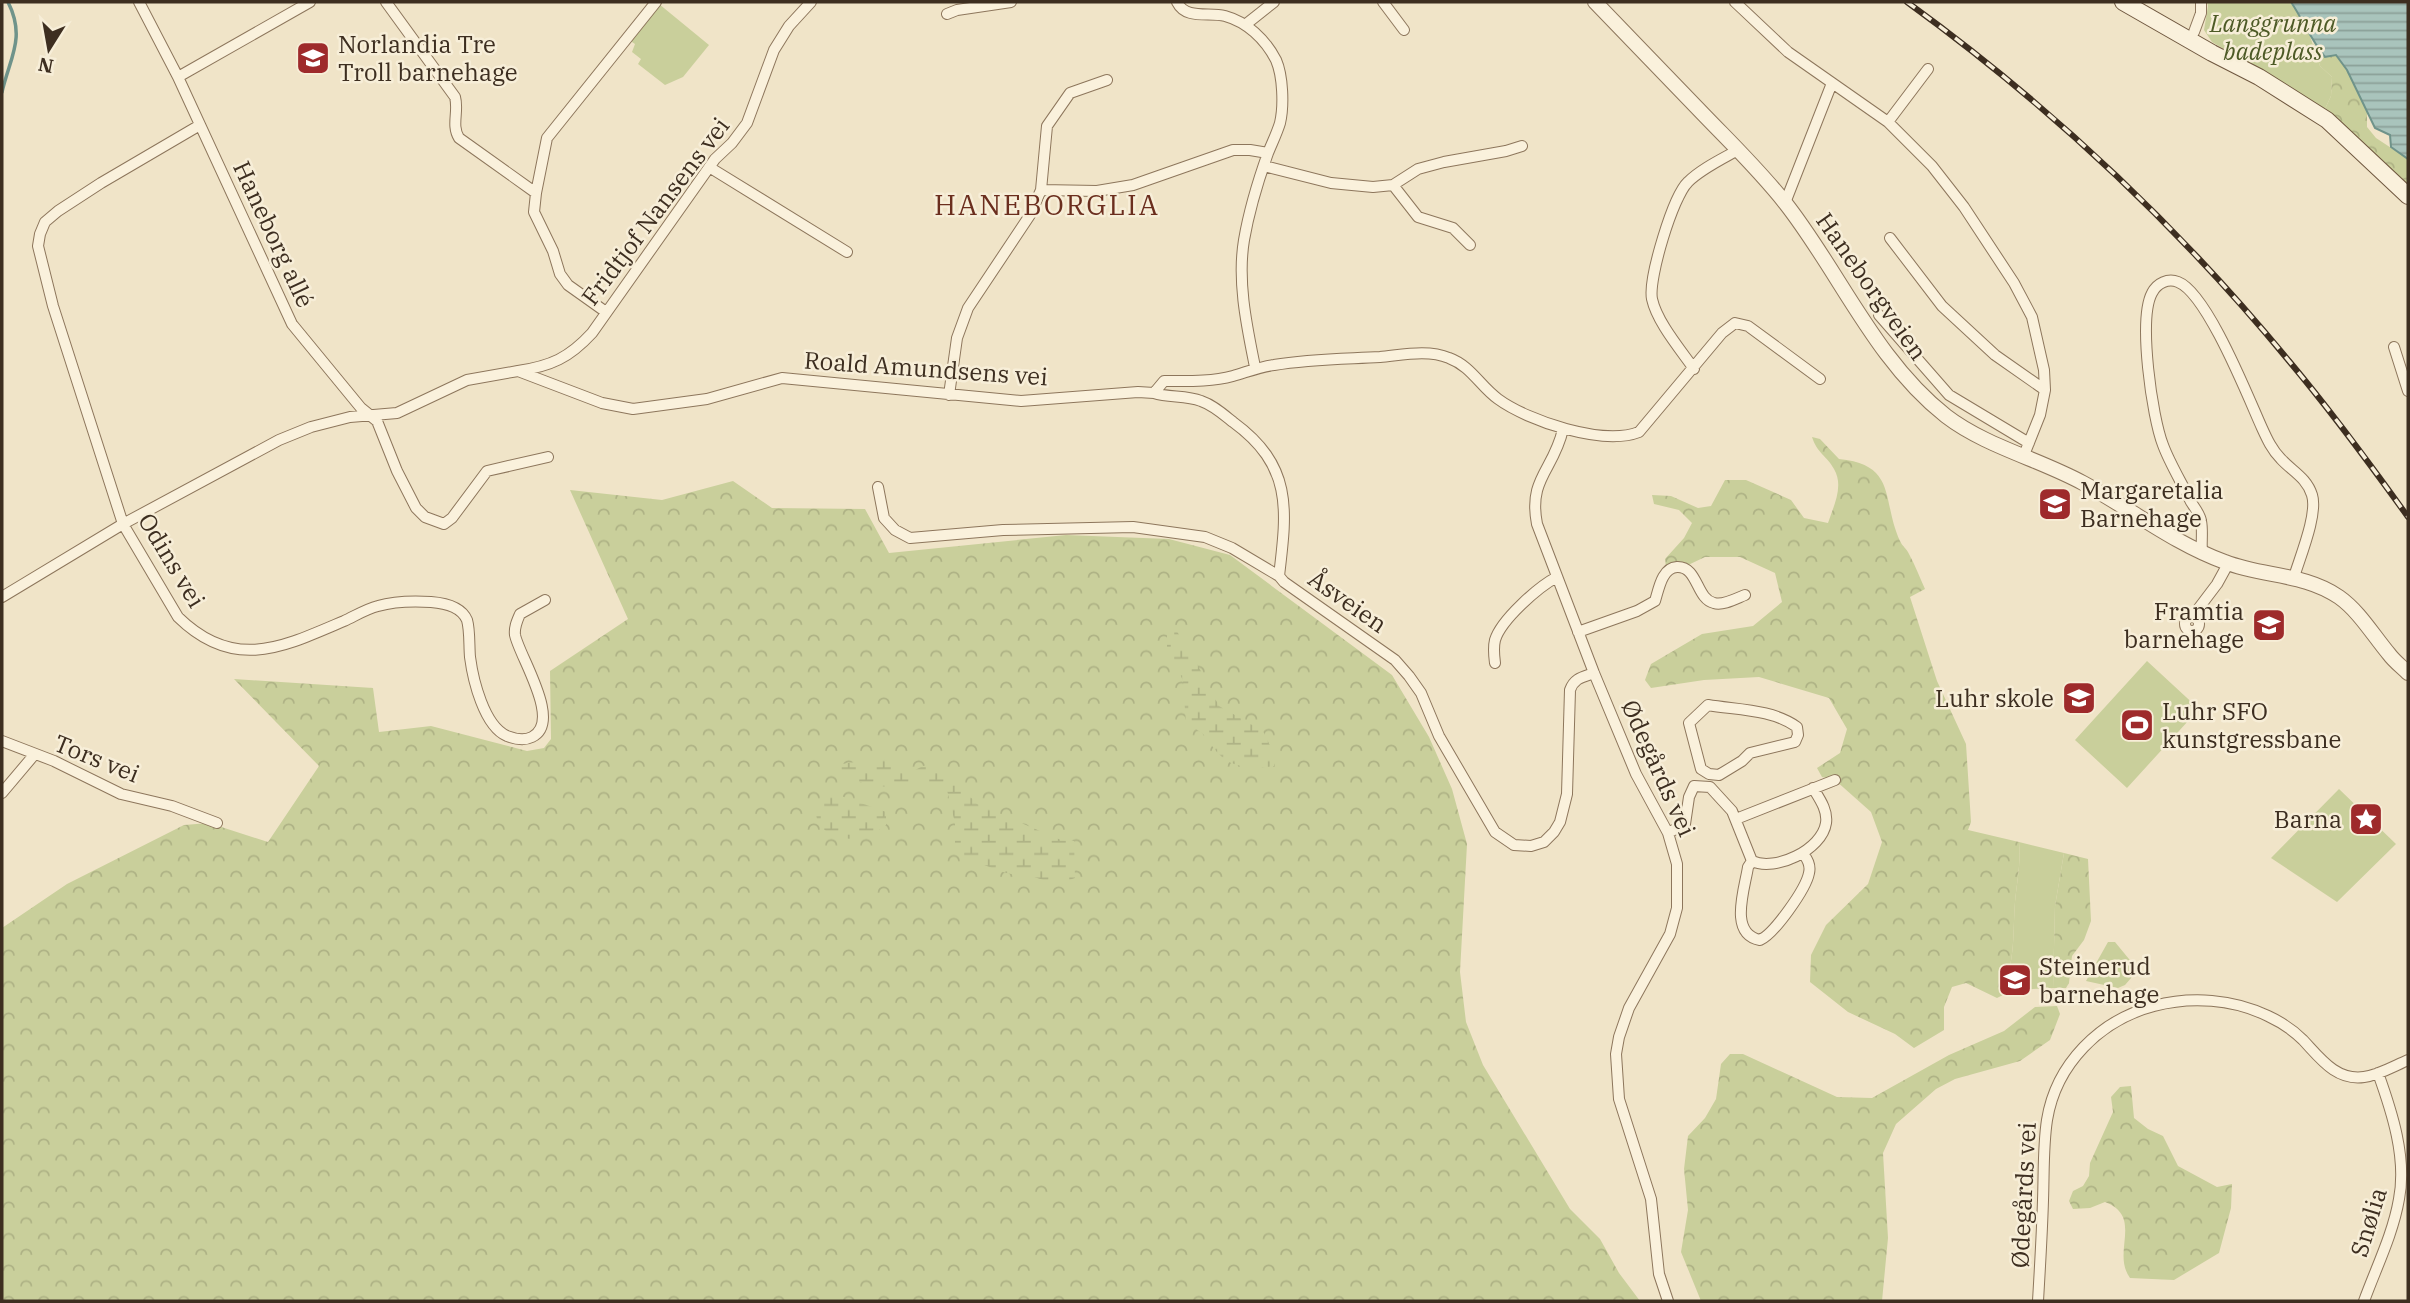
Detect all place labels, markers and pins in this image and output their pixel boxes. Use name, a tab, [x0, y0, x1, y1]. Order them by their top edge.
place label: Norlandia Tre Troll barnehage	[338, 28, 518, 88]
school or university icon: Norlandia Tre Troll barnehage	[294, 39, 332, 77]
place label: Margaretalia Barnehage	[2080, 474, 2224, 534]
school or university icon: Margaretalia Barnehage	[2036, 485, 2074, 523]
place label: Framtia barnehage	[2124, 595, 2244, 655]
school or university icon: Framtia barnehage	[2250, 606, 2288, 644]
school or university icon: Luhr skole	[2060, 679, 2098, 717]
place label: Luhr skole	[1935, 682, 2054, 714]
place label: Luhr SFO kunstgressbane	[2162, 695, 2341, 755]
sports icon: Luhr SFO kunstgressbane	[2118, 706, 2156, 744]
place icon: Barna	[2347, 800, 2385, 838]
place label: Barna	[2274, 803, 2342, 835]
place label: Steinerud barnehage	[2039, 950, 2159, 1010]
school or university icon: Steinerud barnehage	[1996, 961, 2034, 999]

